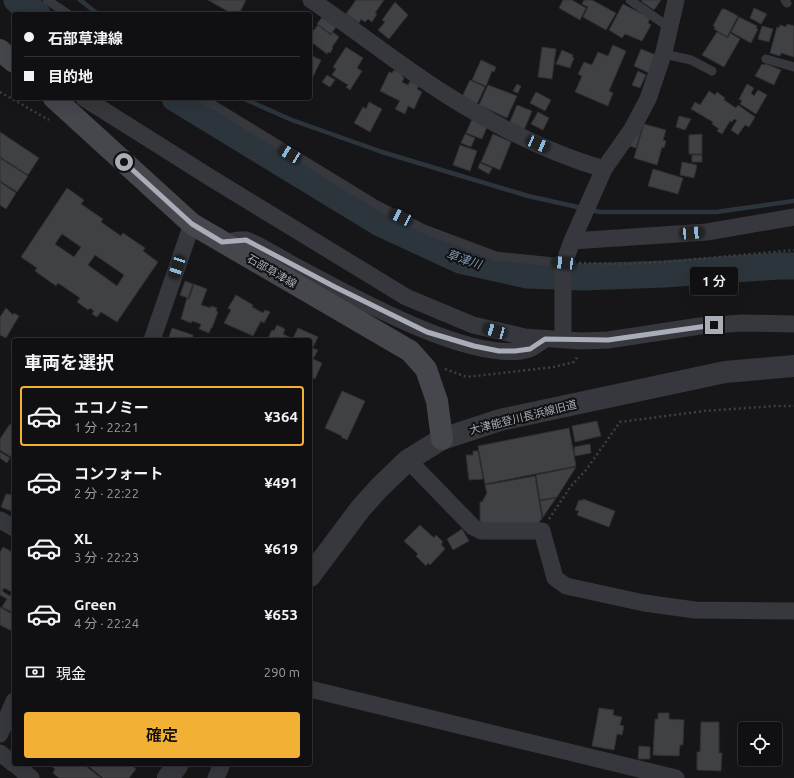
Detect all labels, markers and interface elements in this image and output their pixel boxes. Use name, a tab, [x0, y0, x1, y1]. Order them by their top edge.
text: 石部草津線	[48, 30, 123, 47]
text: 目的地	[48, 68, 93, 85]
car	[525, 134, 551, 154]
car	[277, 143, 303, 165]
route start	[115, 153, 133, 171]
car	[388, 206, 414, 228]
car	[680, 226, 704, 240]
water label: 草津川	[445, 247, 485, 271]
street label: 石部草津線	[245, 252, 299, 290]
car	[167, 254, 187, 280]
car	[551, 256, 577, 270]
callout: 1 分	[690, 267, 738, 295]
text: 1 分	[702, 274, 726, 288]
route end	[705, 316, 723, 334]
car	[482, 322, 508, 340]
text: 車両を選択	[24, 352, 114, 372]
icon: car	[26, 398, 62, 434]
street label: 大津能登川長浜線旧道	[468, 398, 578, 436]
text: エコノミー	[74, 399, 149, 416]
text: ¥364	[264, 408, 298, 425]
text: 1 分 · 22:21	[74, 420, 139, 434]
icon: car	[26, 464, 62, 500]
text: コンフォート	[74, 465, 164, 482]
text: ¥491	[264, 474, 298, 491]
text: 2 分 · 22:22	[74, 486, 139, 500]
icon: car	[26, 530, 62, 566]
text: XL	[74, 530, 92, 547]
text: ¥619	[264, 540, 298, 557]
text: 3 分 · 22:23	[74, 550, 139, 564]
icon: car	[26, 596, 62, 632]
text: Green	[74, 596, 116, 613]
text: ¥653	[264, 606, 298, 623]
text: 4 分 · 22:24	[74, 616, 139, 630]
icon: cash	[24, 661, 46, 683]
text: 現金	[56, 665, 86, 682]
text: 290 m	[264, 665, 300, 679]
button: 確定	[24, 712, 300, 758]
map controls	[738, 722, 782, 766]
button: locate	[738, 722, 782, 766]

